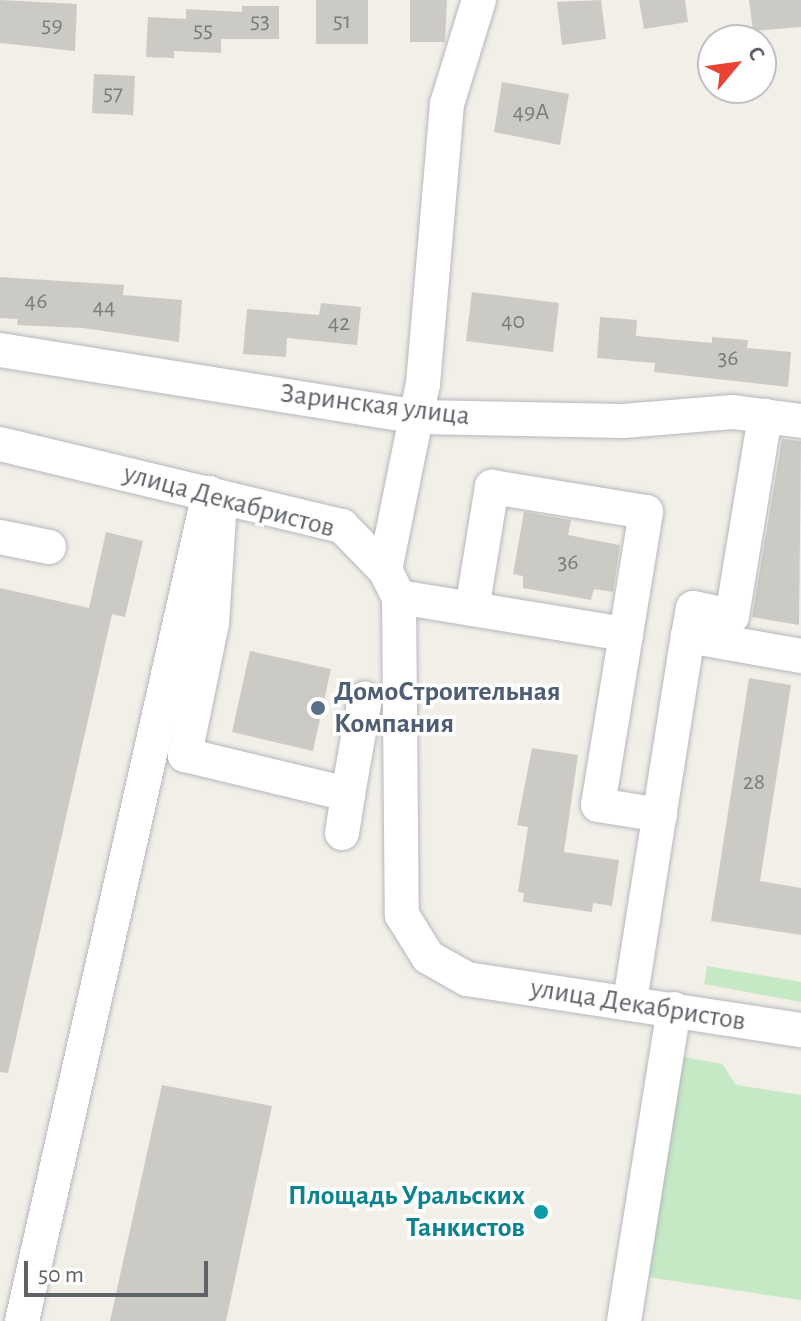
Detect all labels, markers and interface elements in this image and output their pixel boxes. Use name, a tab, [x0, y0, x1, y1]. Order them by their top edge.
house number: 53	[250, 8, 270, 36]
house number: 51	[333, 8, 351, 36]
house number: 59	[41, 12, 63, 40]
house number: 55	[193, 17, 213, 45]
north arrow	[697, 24, 777, 104]
text: С	[744, 43, 769, 64]
house number: 57	[103, 80, 123, 108]
house number: 49А	[513, 99, 549, 127]
house number: 46	[25, 288, 47, 316]
house number: 44	[92, 294, 116, 322]
house number: 40	[501, 308, 525, 336]
house number: 42	[328, 310, 350, 338]
house number: 36	[717, 345, 739, 373]
street label: Заринская улица	[278, 377, 472, 433]
street label: улица Декабристов	[120, 457, 338, 545]
house number: 36	[557, 549, 579, 577]
place label: ДомоСтроительная Компания	[334, 675, 561, 741]
marker: ДомоСтроительная Компания	[309, 699, 327, 717]
house number: 28	[743, 769, 765, 797]
street label: улица Декабристов	[528, 971, 748, 1039]
place label: Площадь Уральских Танкистов	[288, 1179, 525, 1245]
marker: Площадь Уральских Танкистов	[532, 1203, 550, 1221]
scale bar	[28, 1245, 212, 1295]
text: 50 m	[38, 1263, 84, 1287]

